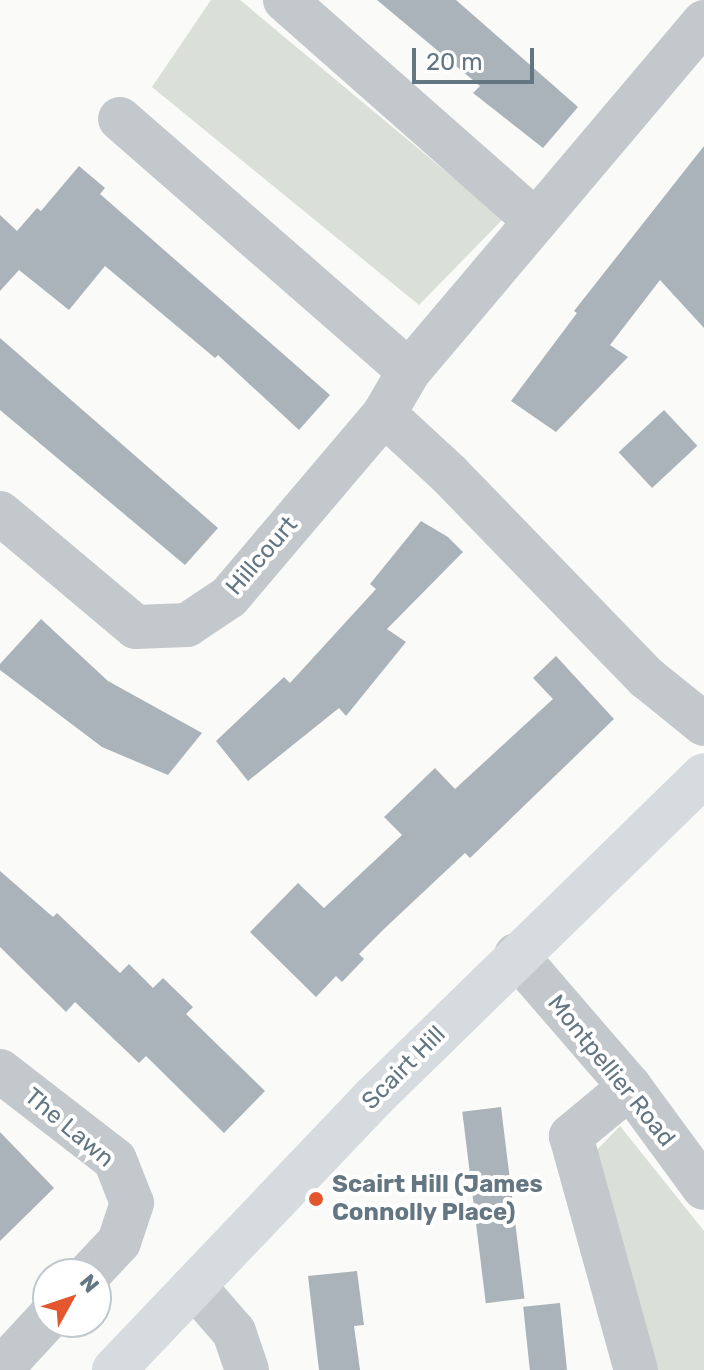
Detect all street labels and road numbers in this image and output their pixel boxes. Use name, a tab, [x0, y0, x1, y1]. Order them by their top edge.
street label: Hillcourt	[220, 511, 304, 601]
street label: Montpellier Road	[541, 989, 681, 1153]
street label: Scairt Hill	[356, 1020, 452, 1116]
street label: The Lawn	[18, 1082, 120, 1174]

